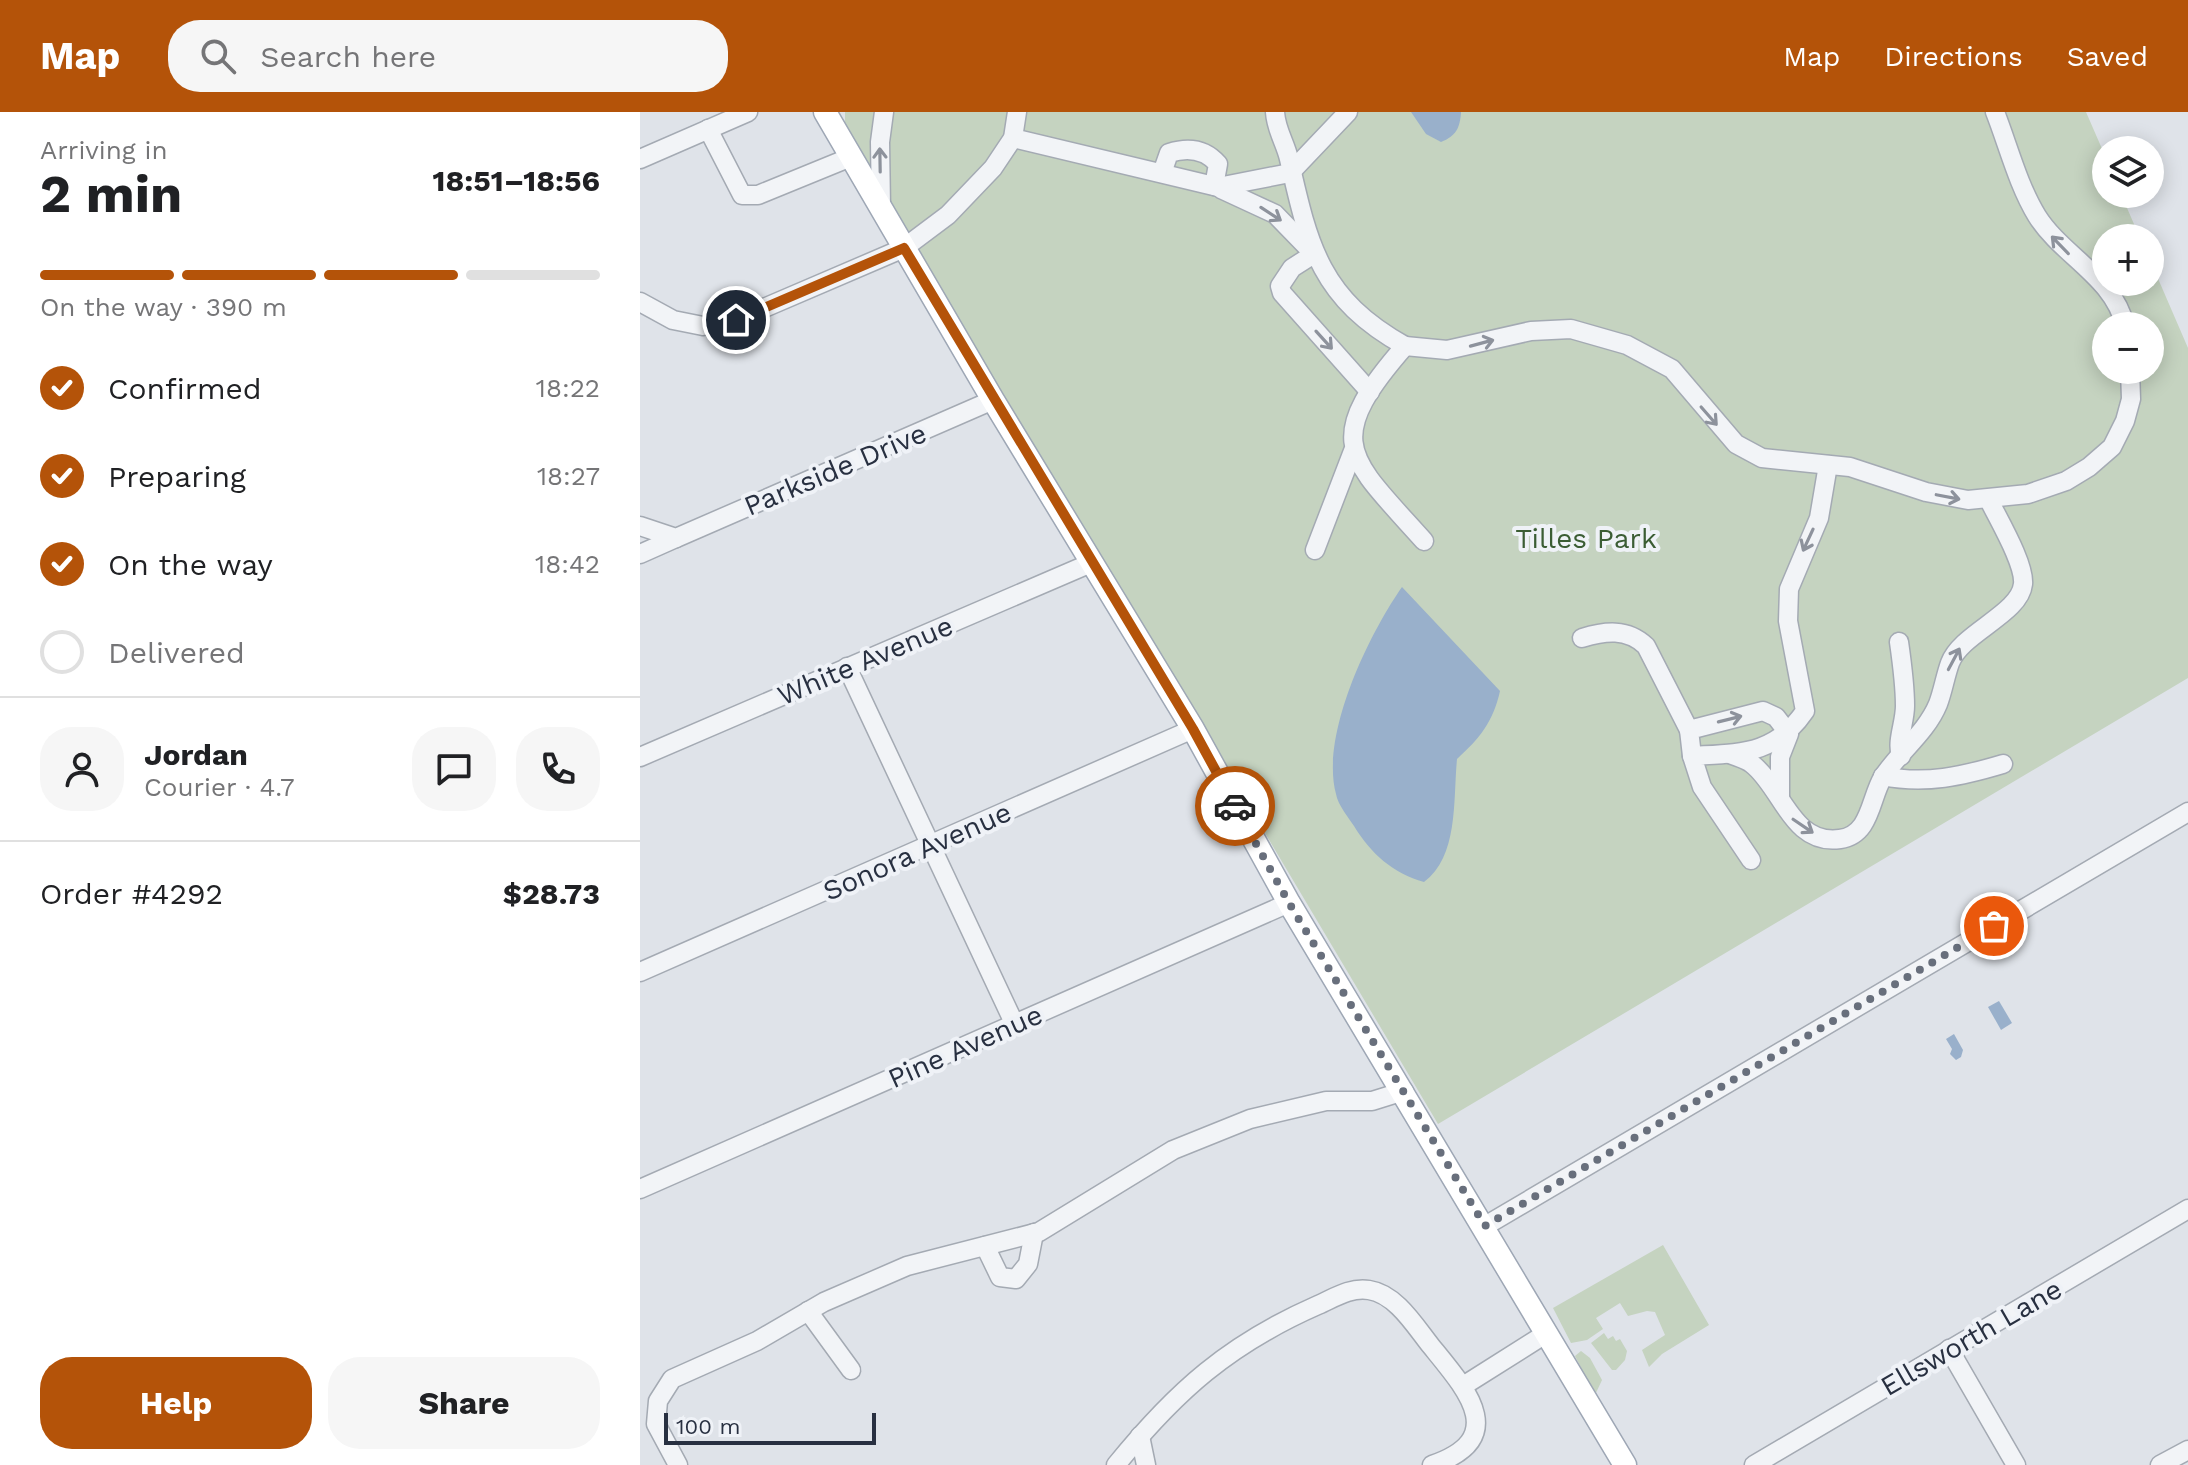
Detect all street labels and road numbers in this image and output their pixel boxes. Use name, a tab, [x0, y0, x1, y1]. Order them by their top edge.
street label: Parkside Drive	[739, 416, 931, 523]
street label: White Avenue	[773, 609, 958, 712]
street label: Sonora Avenue	[818, 795, 1016, 908]
street label: Pine Avenue	[883, 998, 1048, 1095]
street label: Ellsworth Lane	[1875, 1272, 2068, 1403]

